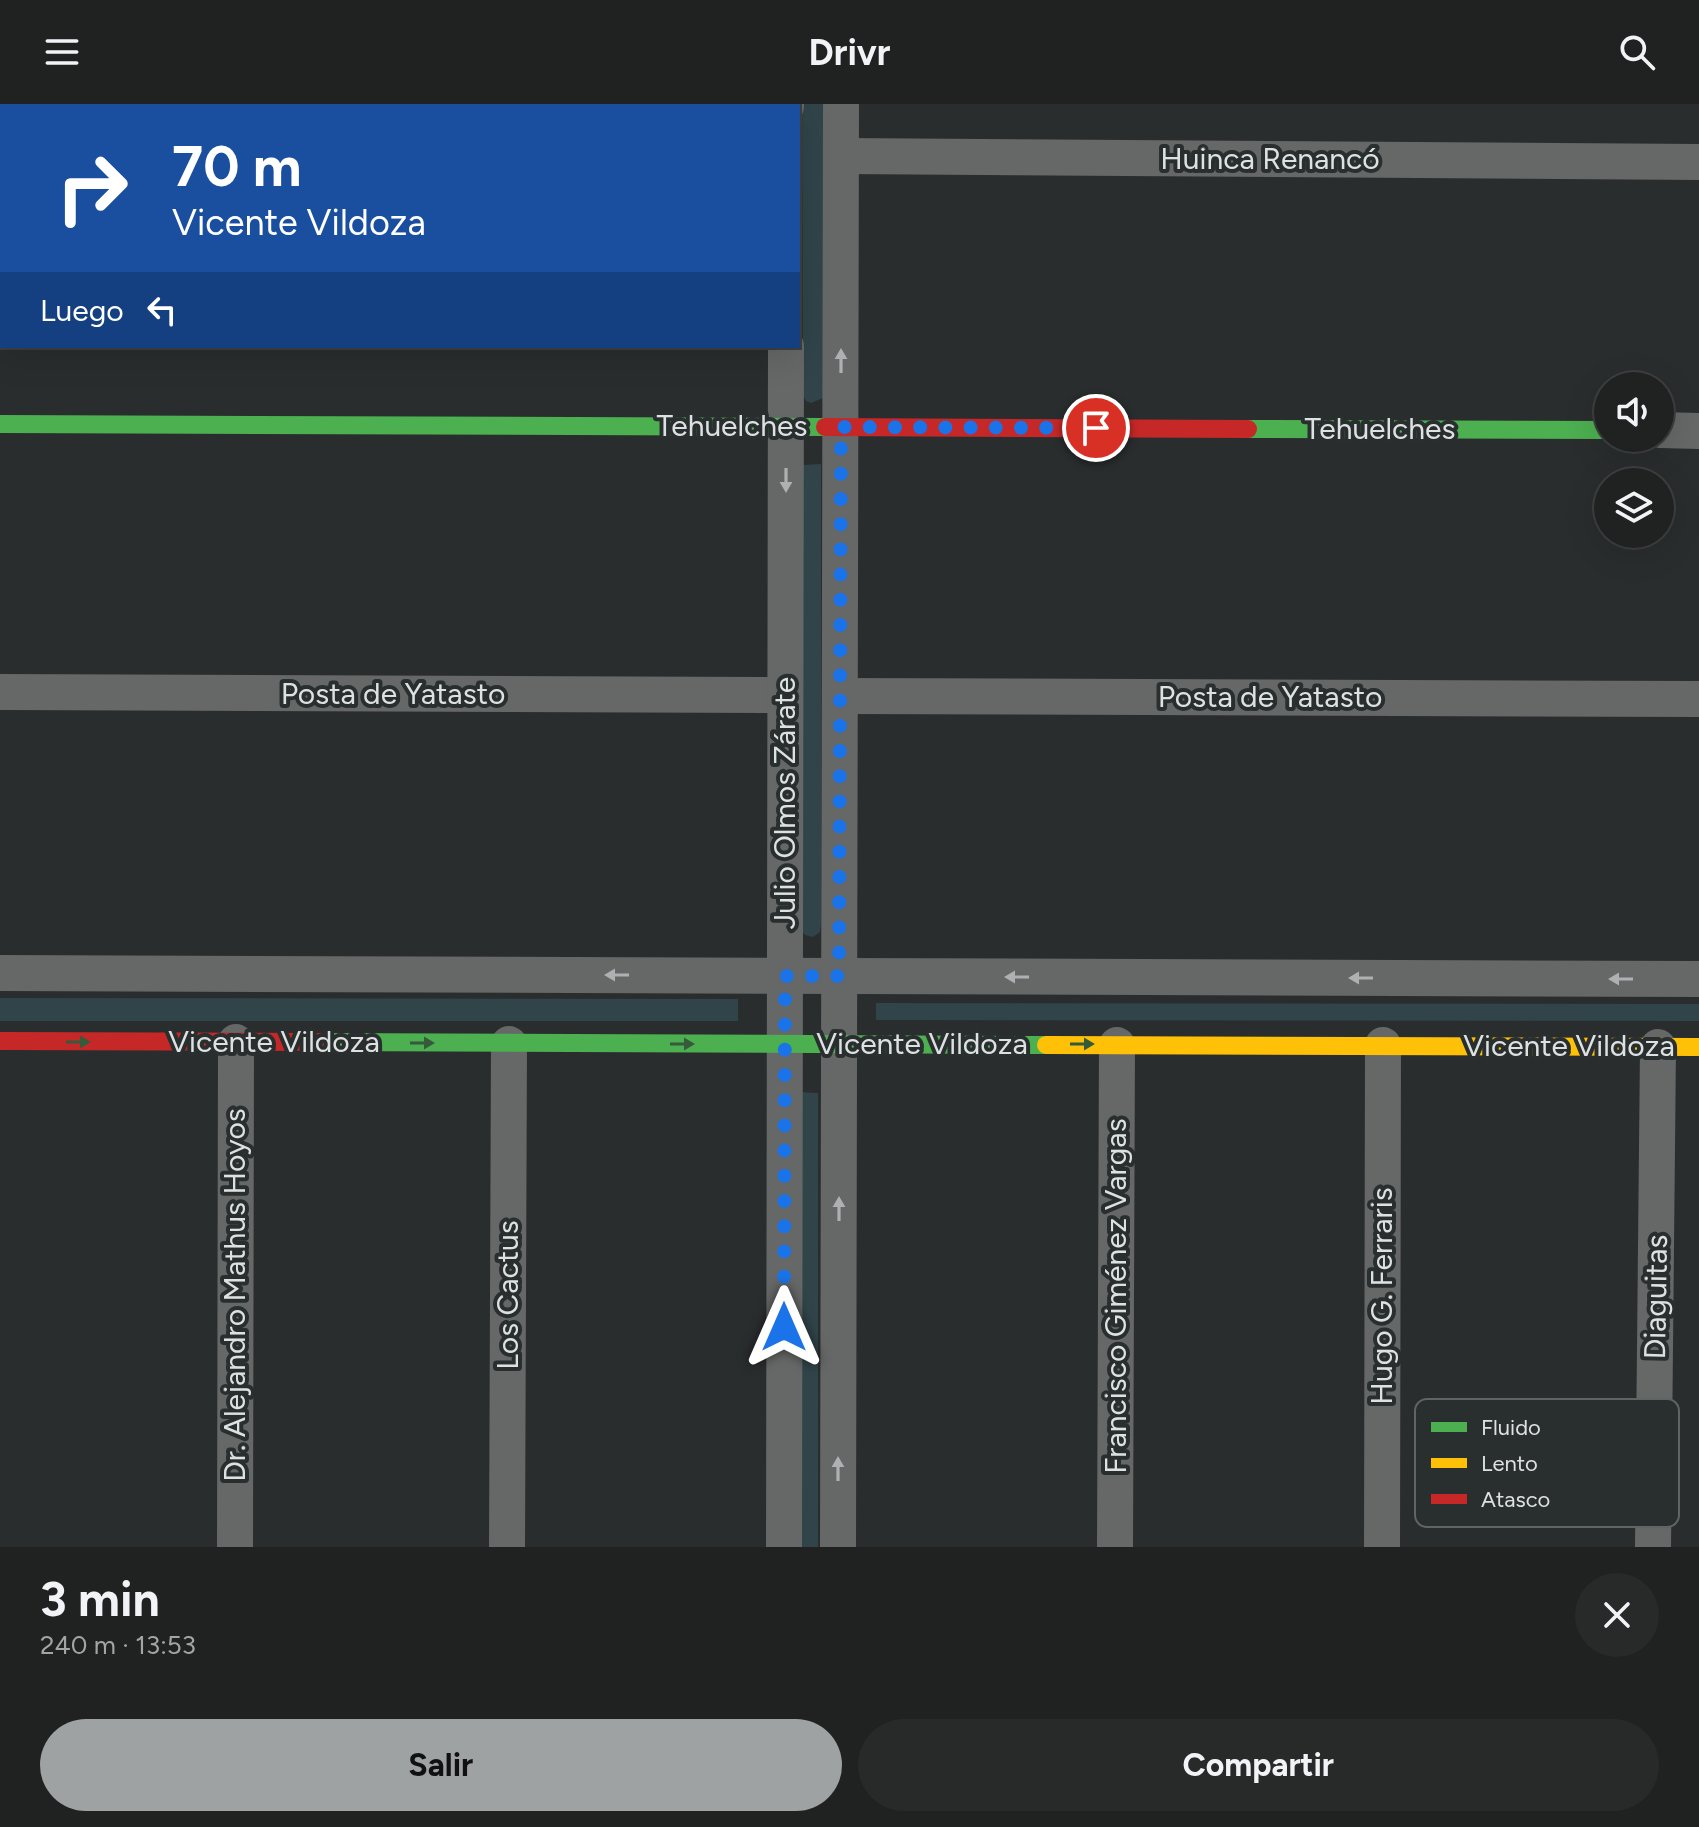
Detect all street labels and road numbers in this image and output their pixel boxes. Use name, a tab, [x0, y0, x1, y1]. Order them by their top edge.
street label: Huinca Renancó	[1160, 140, 1380, 177]
street label: Tehuelches	[657, 407, 807, 444]
street label: Tehuelches	[1305, 410, 1455, 447]
street label: Posta de Yatasto	[281, 675, 505, 712]
street label: Julio Olmos Zárate	[766, 677, 803, 929]
street label: Posta de Yatasto	[1158, 678, 1382, 715]
street label: Vicente Vildoza	[168, 1023, 380, 1060]
street label: Vicente Vildoza	[816, 1025, 1028, 1062]
street label: Vicente Vildoza	[1463, 1027, 1675, 1064]
street label: Dr. Alejandro Mathus Hoyos	[216, 1108, 253, 1482]
street label: Francisco Giménez Vargas	[1097, 1118, 1134, 1474]
street label: Hugo G. Ferraris	[1363, 1187, 1400, 1405]
street label: Los Cactus	[489, 1220, 526, 1370]
street label: Diaguitas	[1636, 1234, 1675, 1360]

